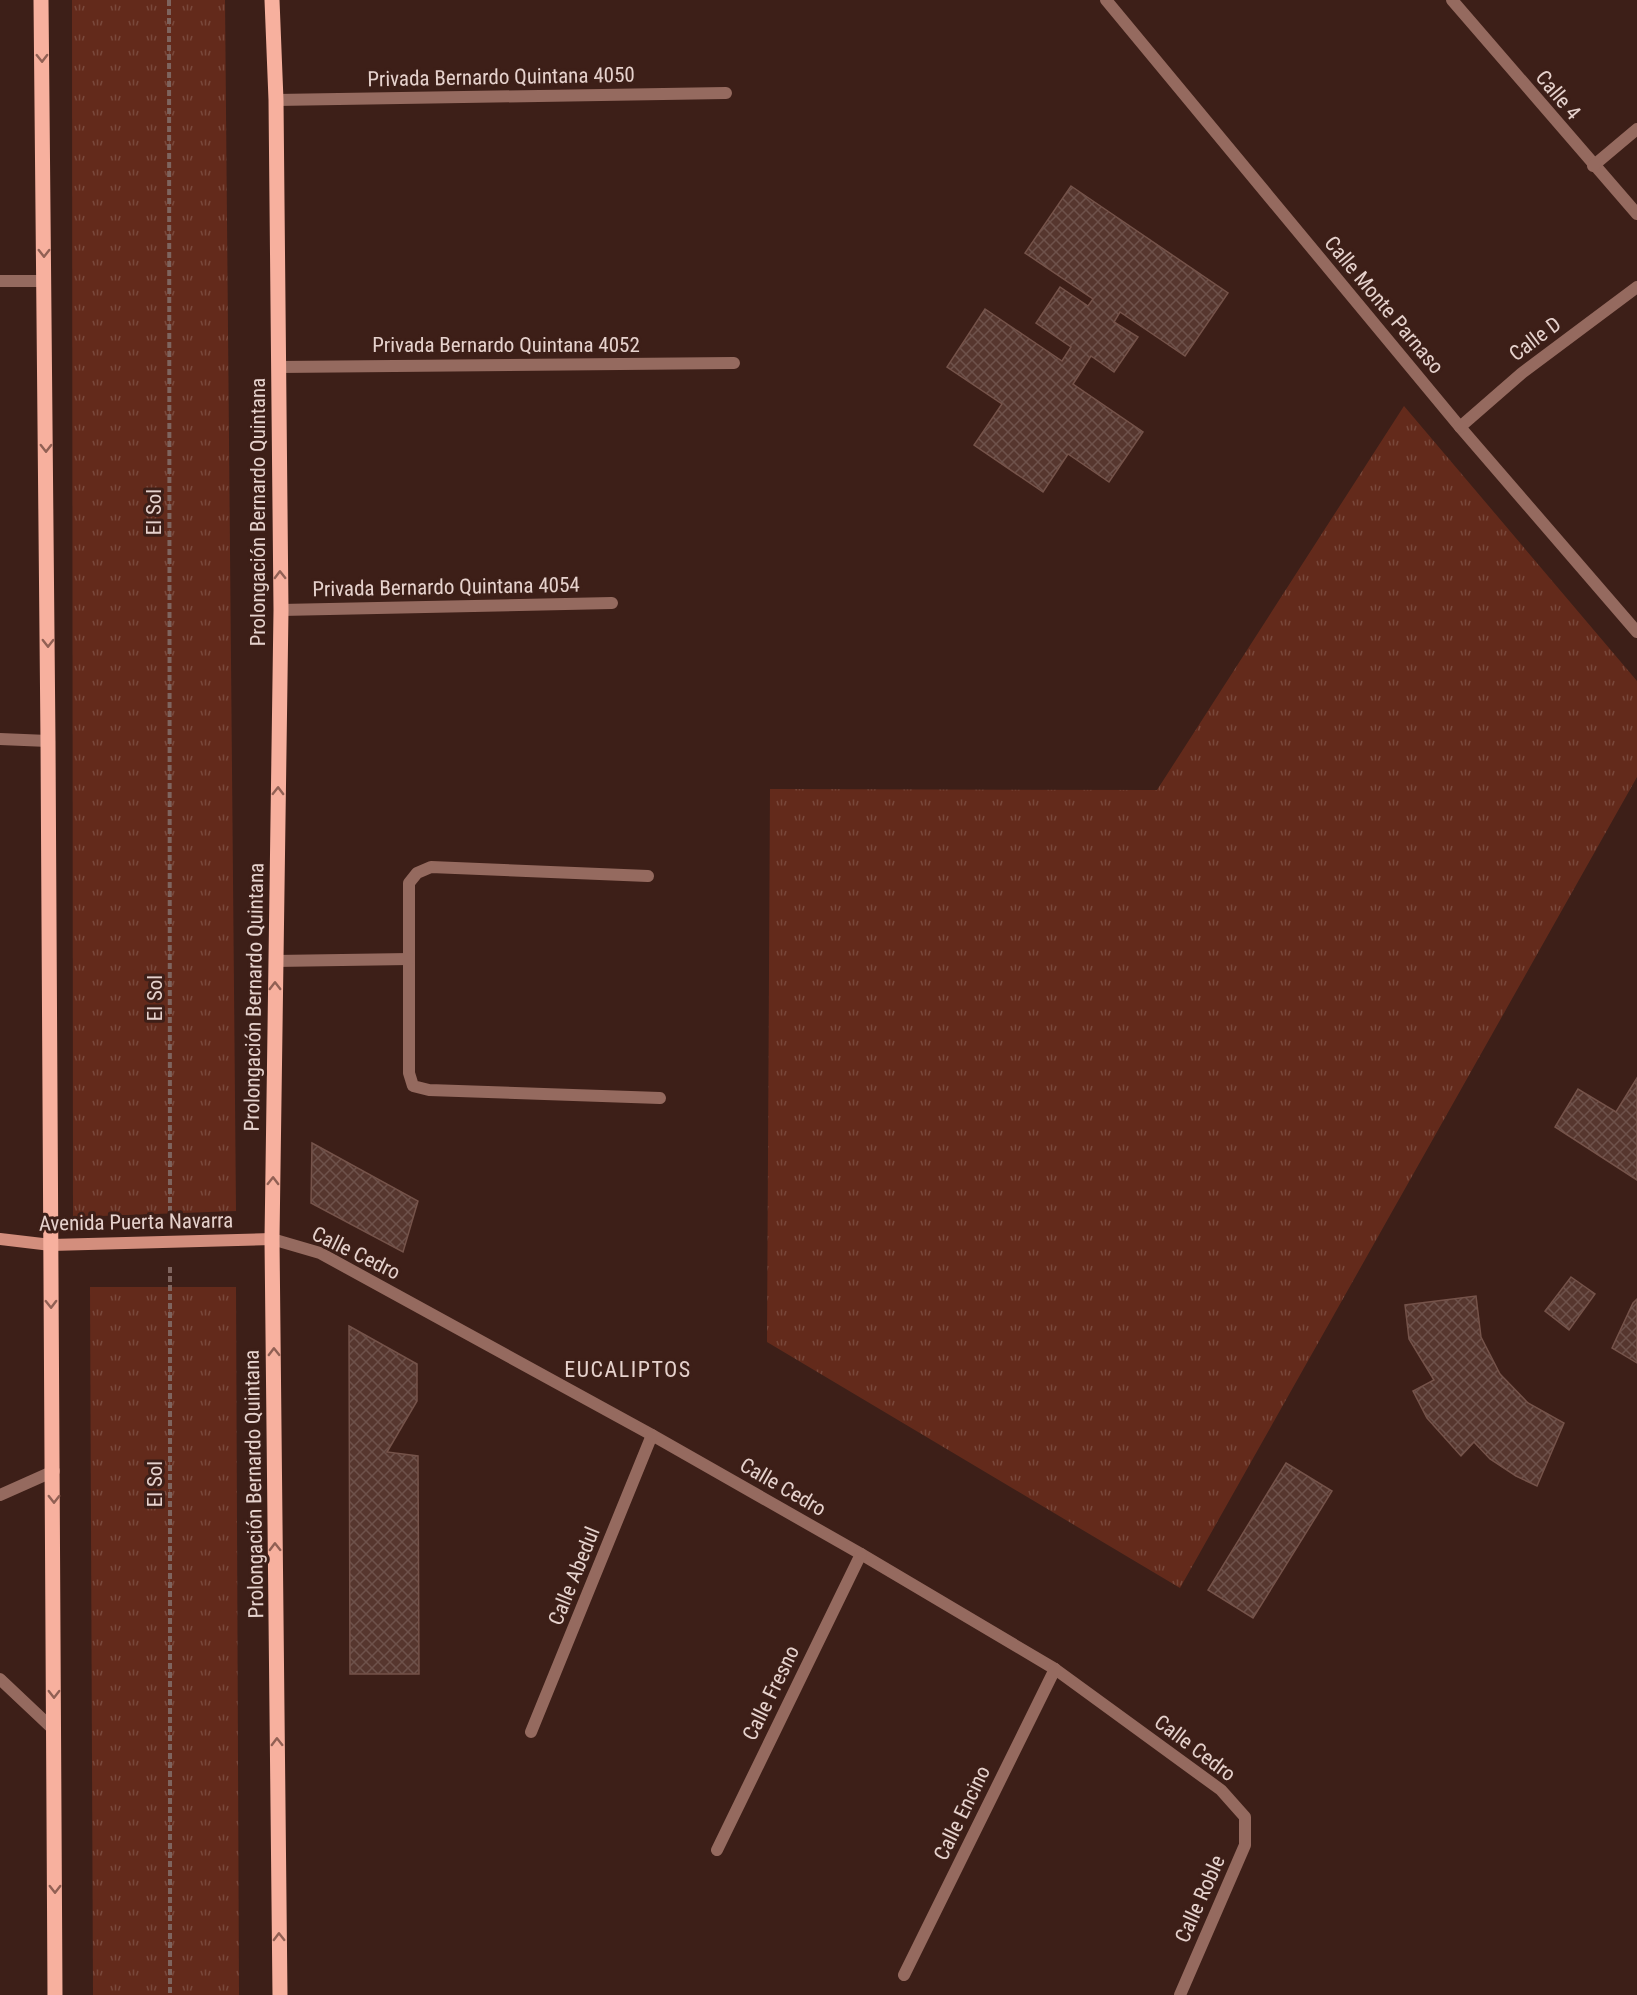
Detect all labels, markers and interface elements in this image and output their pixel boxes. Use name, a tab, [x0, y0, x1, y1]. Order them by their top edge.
one-way arrow	[35, 54, 48, 63]
street label: Privada Bernardo Quintana 4050	[367, 63, 635, 91]
street label: Calle 4	[1531, 66, 1585, 124]
street label: Calle Monte Parnaso	[1320, 231, 1448, 379]
one-way arrow	[38, 249, 50, 258]
street label: Calle D	[1505, 312, 1565, 366]
street label: Privada Bernardo Quintana 4052	[372, 333, 640, 357]
street label: Prolongación Bernardo Quintana	[246, 378, 270, 646]
one-way arrow	[40, 444, 52, 453]
street label: El Sol	[142, 489, 166, 535]
one-way arrow	[274, 570, 286, 579]
street label: Privada Bernardo Quintana 4054	[312, 573, 580, 601]
one-way arrow	[41, 639, 54, 648]
one-way arrow	[272, 786, 284, 795]
street label: Prolongación Bernardo Quintana	[240, 863, 268, 1131]
street label: El Sol	[143, 975, 167, 1021]
one-way arrow	[269, 981, 281, 990]
one-way arrow	[267, 1176, 279, 1185]
street label: Avenida Puerta Navarra	[39, 1208, 233, 1236]
street label: Calle Cedro	[308, 1221, 404, 1285]
one-way arrow	[45, 1299, 58, 1308]
one-way arrow	[267, 1347, 280, 1356]
street label: Prolongación Bernardo Quintana	[240, 1350, 268, 1618]
district label: EUCALIPTOS	[564, 1357, 692, 1382]
street label: Calle Cedro	[736, 1453, 830, 1521]
street label: El Sol	[143, 1461, 167, 1507]
one-way arrow	[48, 1494, 60, 1503]
street label: Calle Abedul	[543, 1523, 605, 1629]
one-way arrow	[269, 1542, 282, 1551]
street label: Calle Fresno	[738, 1642, 804, 1744]
one-way arrow	[48, 1689, 60, 1698]
street label: Calle Cedro	[1150, 1710, 1240, 1786]
one-way arrow	[271, 1737, 283, 1746]
street label: Calle Encino	[929, 1762, 995, 1864]
street label: Calle Roble	[1170, 1852, 1230, 1946]
one-way arrow	[49, 1884, 61, 1893]
one-way arrow	[273, 1932, 285, 1941]

